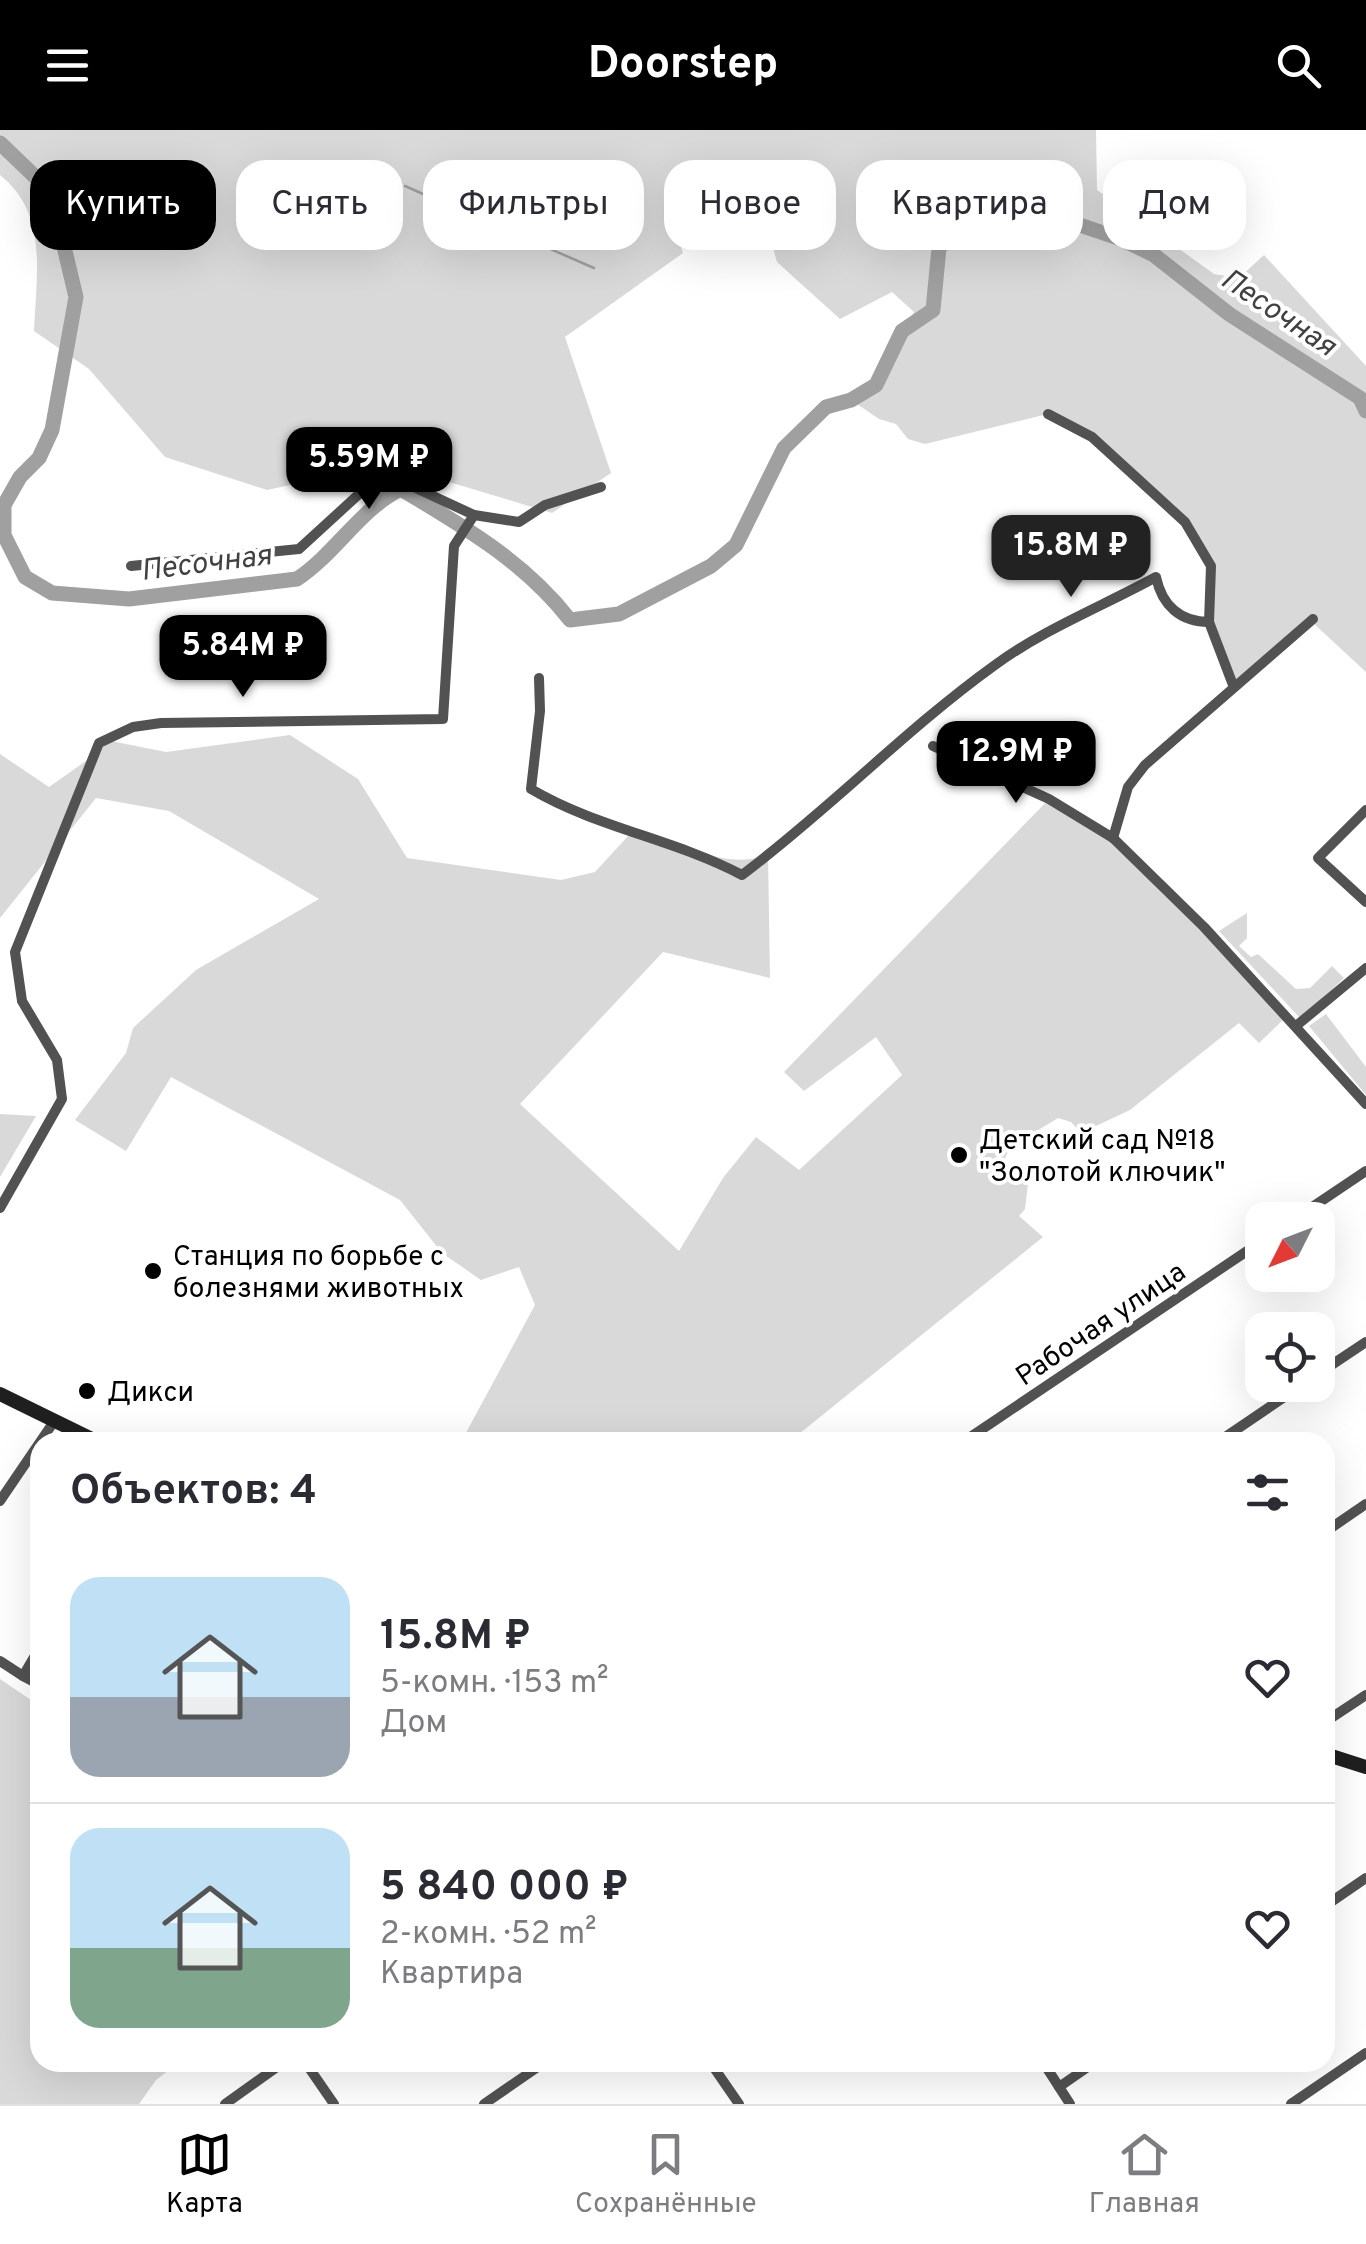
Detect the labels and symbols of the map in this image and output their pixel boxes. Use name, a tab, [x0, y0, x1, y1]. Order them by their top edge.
water label: Песочная	[1213, 262, 1343, 366]
pin: 5.59M ₽	[277, 427, 461, 512]
pin: 15.8M ₽	[979, 515, 1163, 600]
water label: Песочная	[139, 538, 274, 591]
pin: 5.84M ₽	[151, 615, 335, 700]
pin: 12.9M ₽	[924, 721, 1108, 806]
place label: Детский сад №18 "Золотой ключик"	[979, 1124, 1226, 1192]
marker: Детский сад №18 "Золотой ключик"	[948, 1144, 970, 1166]
north arrow	[1245, 1202, 1335, 1292]
place label: Станция по борьбе с болезнями животных	[173, 1240, 464, 1308]
street label: Рабочая улица	[1010, 1255, 1194, 1396]
marker: Станция по борьбе с болезнями животных	[142, 1260, 164, 1282]
place label: Дикси	[107, 1376, 194, 1412]
marker: Дикси	[76, 1380, 98, 1402]

